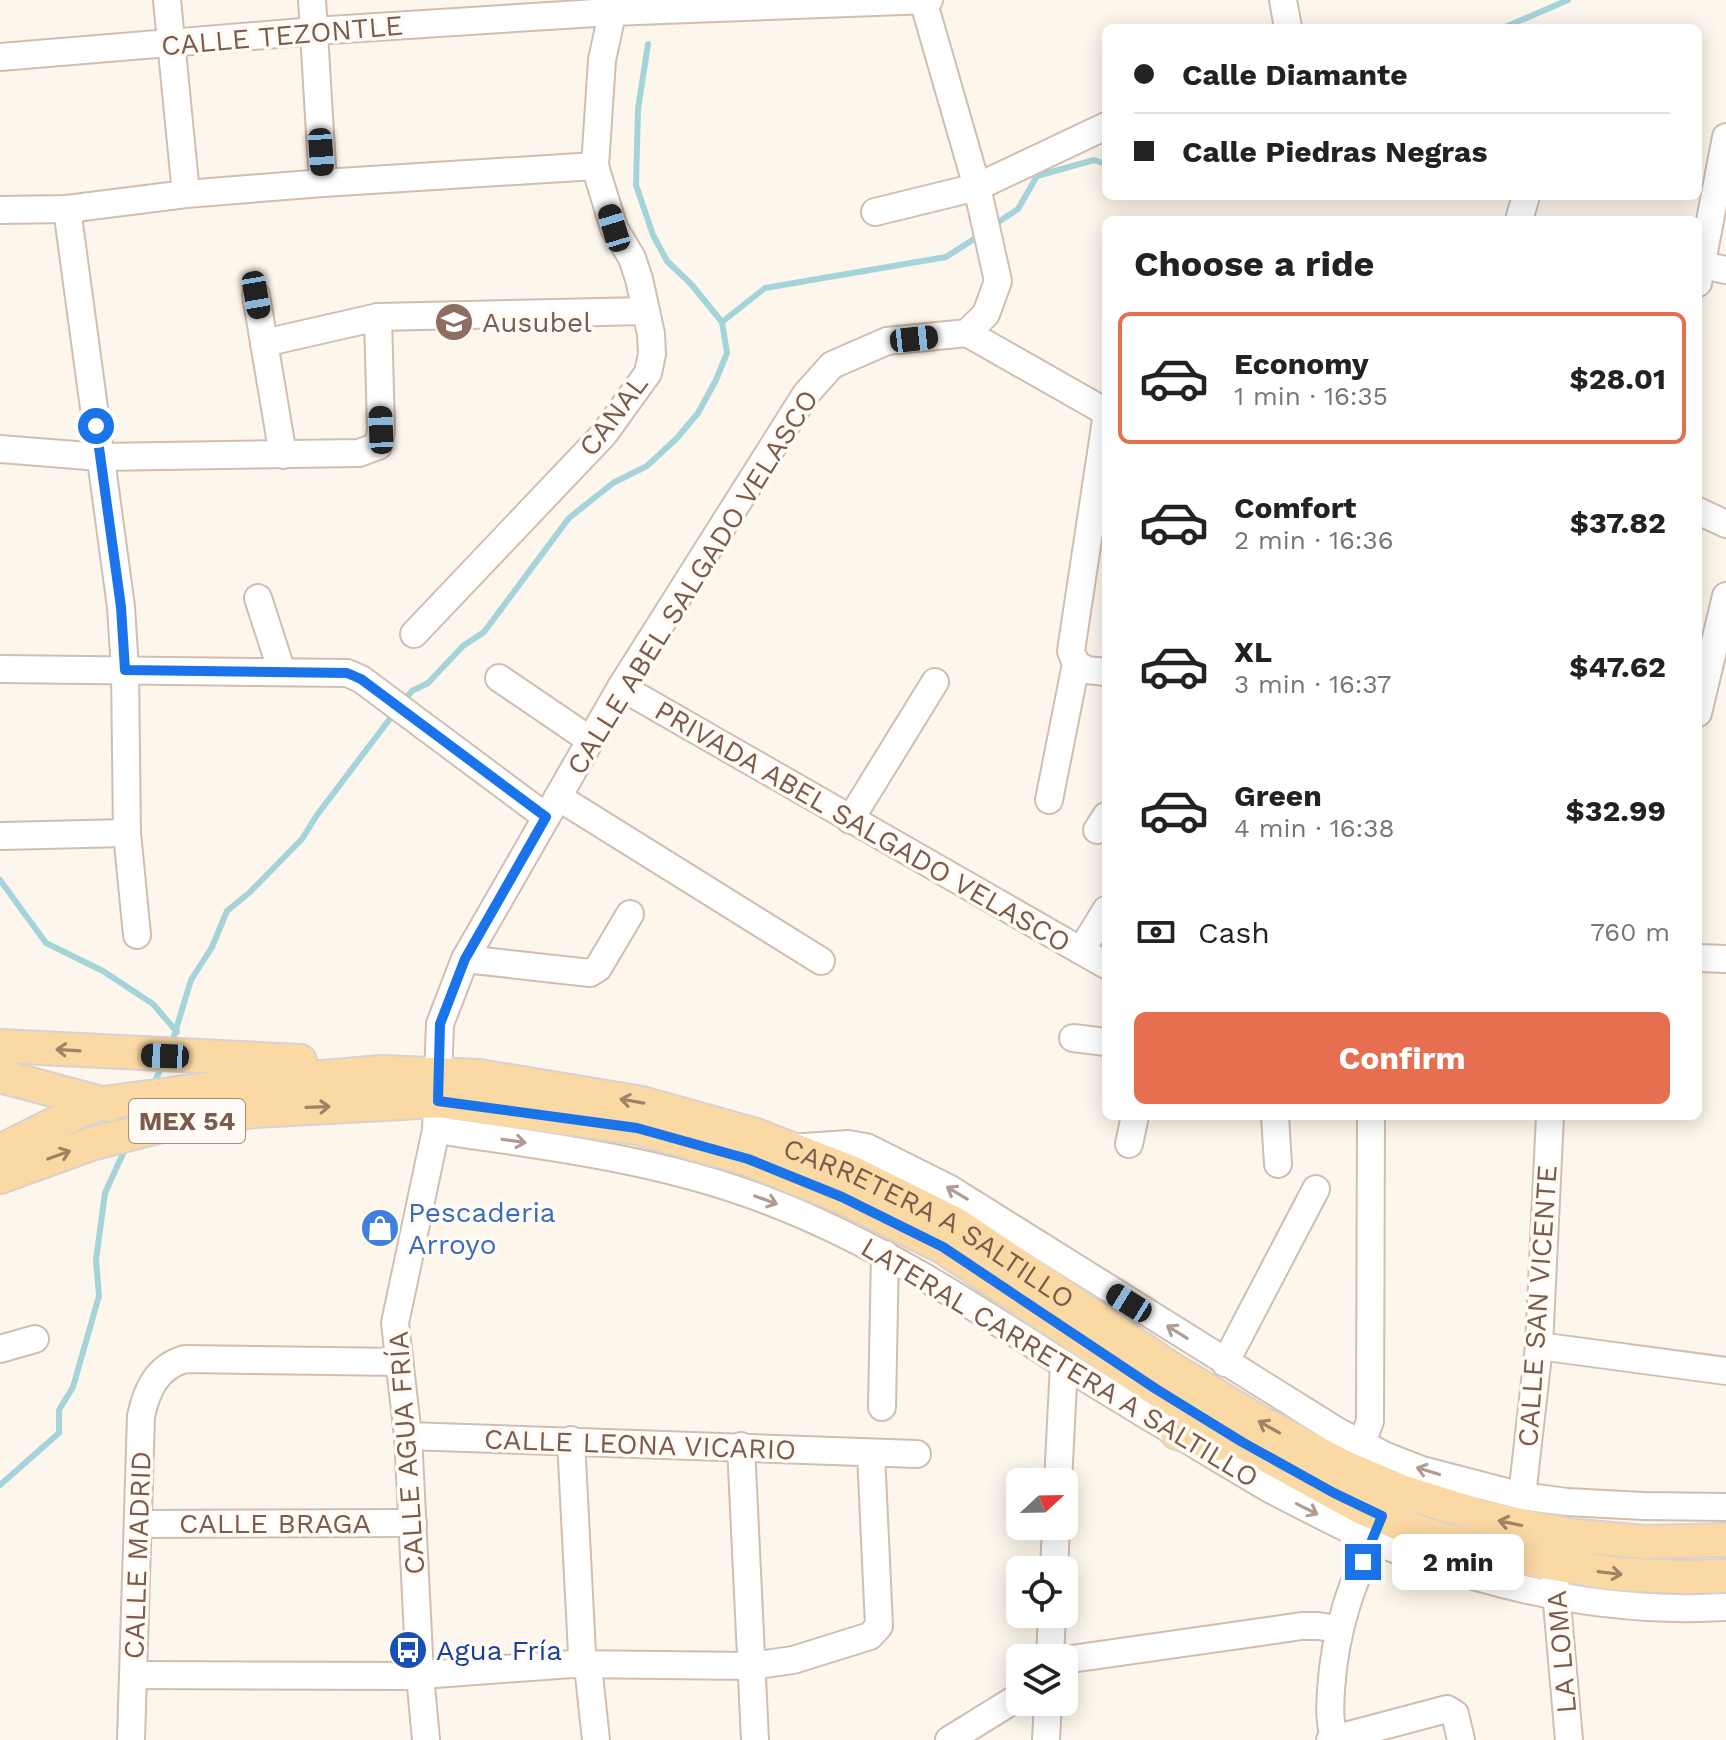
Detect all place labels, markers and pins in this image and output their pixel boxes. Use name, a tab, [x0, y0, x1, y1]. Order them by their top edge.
school or university icon: Ausubel	[433, 301, 475, 343]
place label: Ausubel	[482, 306, 592, 339]
place label: Pescaderia Arroyo	[408, 1196, 556, 1261]
shop icon: Pescaderia Arroyo	[359, 1207, 401, 1249]
bus stop icon: Agua Fría	[387, 1629, 429, 1671]
place label: Agua Fría	[436, 1634, 562, 1667]

